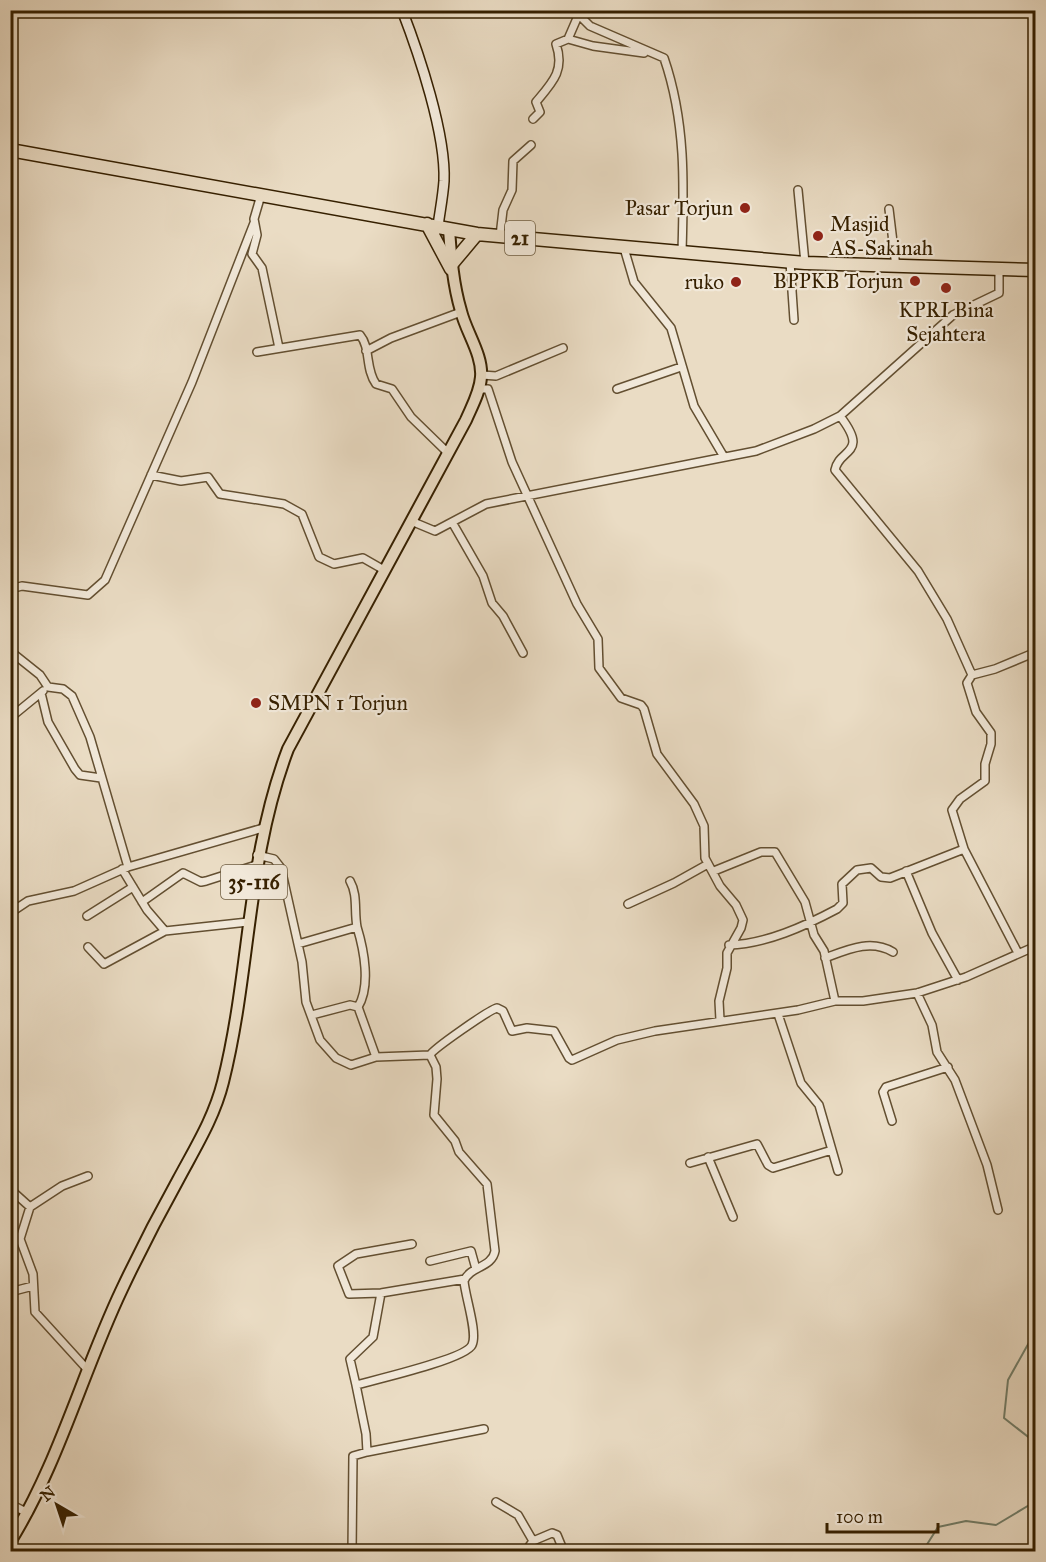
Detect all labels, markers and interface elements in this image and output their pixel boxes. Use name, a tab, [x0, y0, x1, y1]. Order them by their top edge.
place label: Pasar Torjun	[625, 195, 733, 221]
marker: Pasar Torjun	[738, 201, 752, 215]
place label: Masjid AS-Sakinah	[829, 211, 934, 261]
road number: 21	[505, 221, 535, 255]
marker: Masjid AS-Sakinah	[811, 229, 825, 243]
place label: BPPKB Torjun	[773, 268, 903, 294]
place label: ruko	[685, 269, 724, 295]
marker: BPPKB Torjun	[908, 274, 922, 288]
marker: ruko	[729, 275, 743, 289]
marker: KPRI Bina Sejahtera	[939, 281, 953, 295]
place label: KPRI Bina Sejahtera	[898, 297, 994, 347]
place label: SMPN 1 Torjun	[268, 690, 408, 716]
marker: SMPN 1 Torjun	[249, 696, 263, 710]
road number: 35-116	[221, 865, 287, 899]
north arrow	[27, 1475, 87, 1535]
text: N	[37, 1482, 59, 1505]
scale bar	[827, 1496, 938, 1534]
text: 100 m	[836, 1506, 883, 1528]

